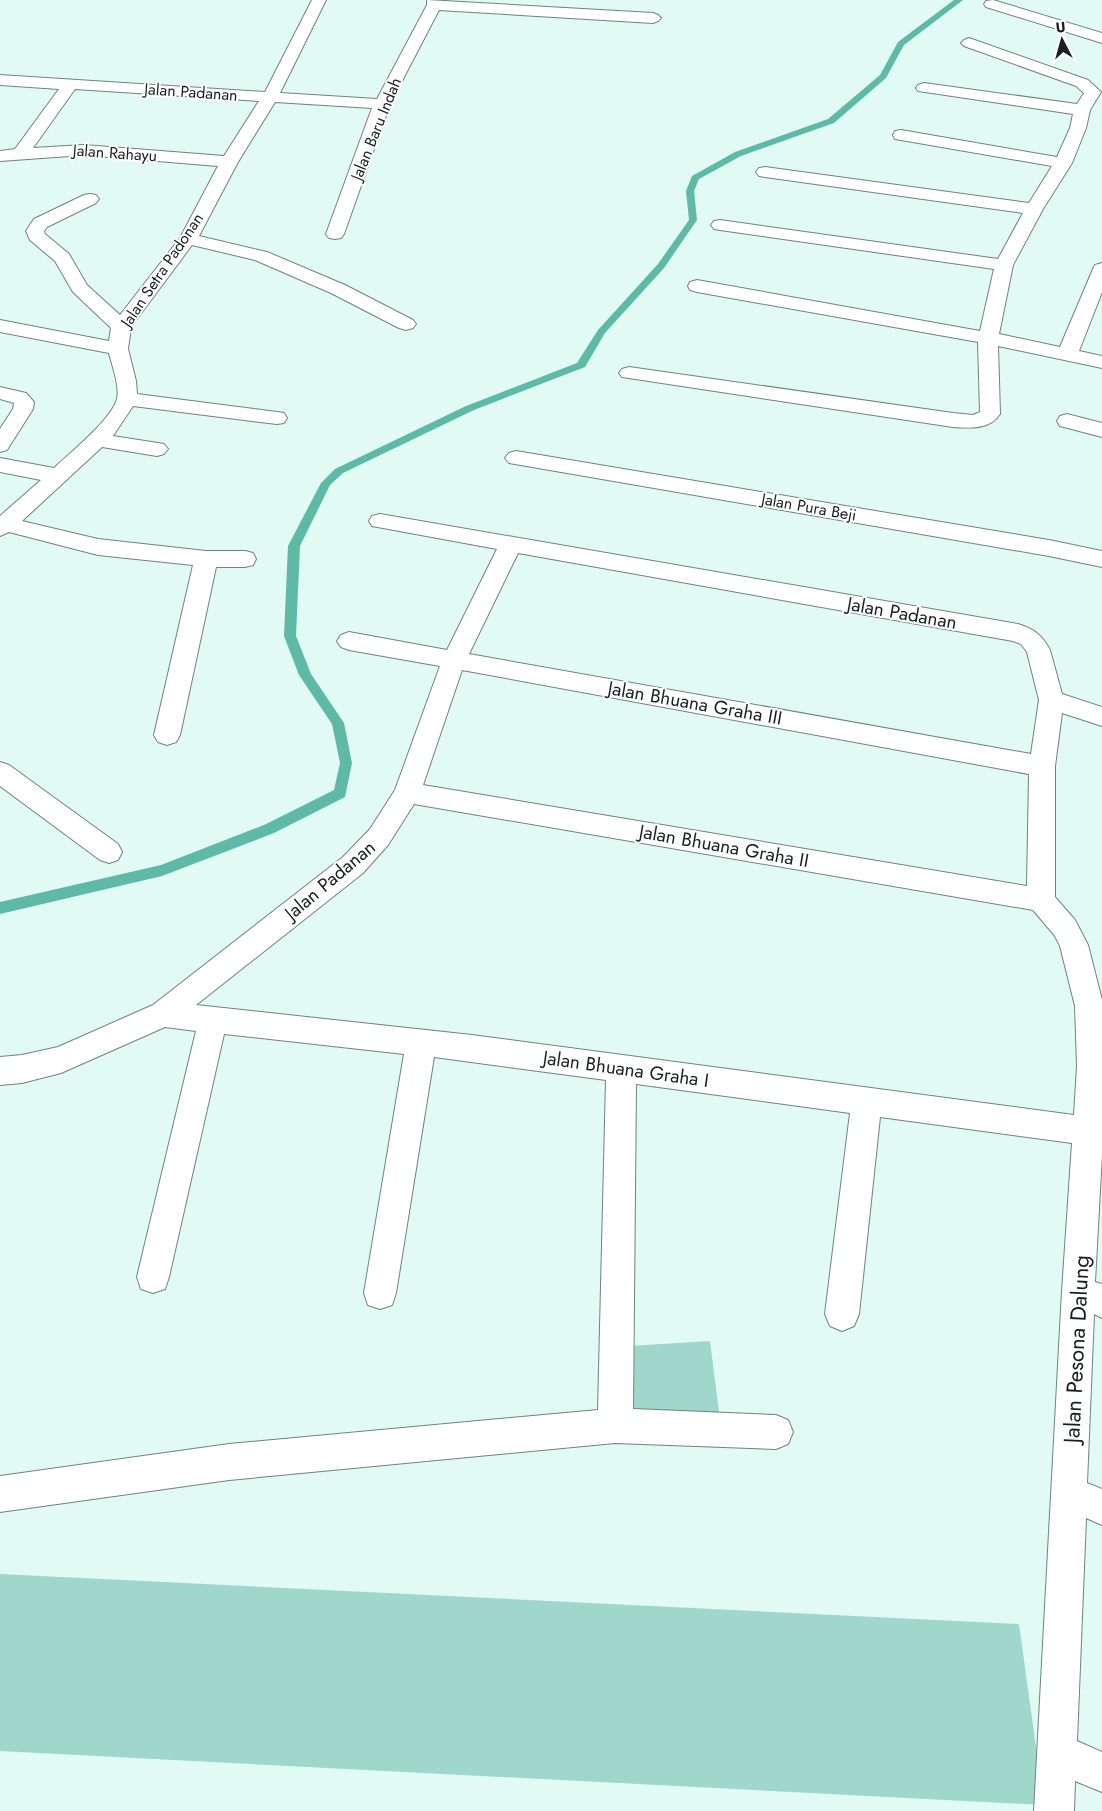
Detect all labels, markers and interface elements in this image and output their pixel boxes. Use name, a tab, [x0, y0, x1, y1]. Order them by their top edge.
north arrow	[1037, 15, 1087, 65]
text: U	[1055, 17, 1067, 38]
street label: Jalan Baru Indah	[344, 74, 407, 186]
street label: Jalan Padanan	[142, 77, 238, 107]
street label: Jalan Rahayu	[70, 138, 158, 167]
street label: Jalan Setra Padonan	[114, 208, 209, 333]
street label: Jalan Pura Beji	[758, 487, 858, 527]
street label: Jalan Padanan	[842, 590, 959, 636]
street label: Jalan Bhuana Graha III	[603, 674, 784, 732]
street label: Jalan Bhuana Graha II	[634, 817, 811, 874]
street label: Jalan Padanan	[277, 834, 381, 928]
street label: Jalan Bhuana Graha I	[538, 1044, 711, 1094]
street label: Jalan Pesona Dalung	[1055, 1254, 1097, 1447]

